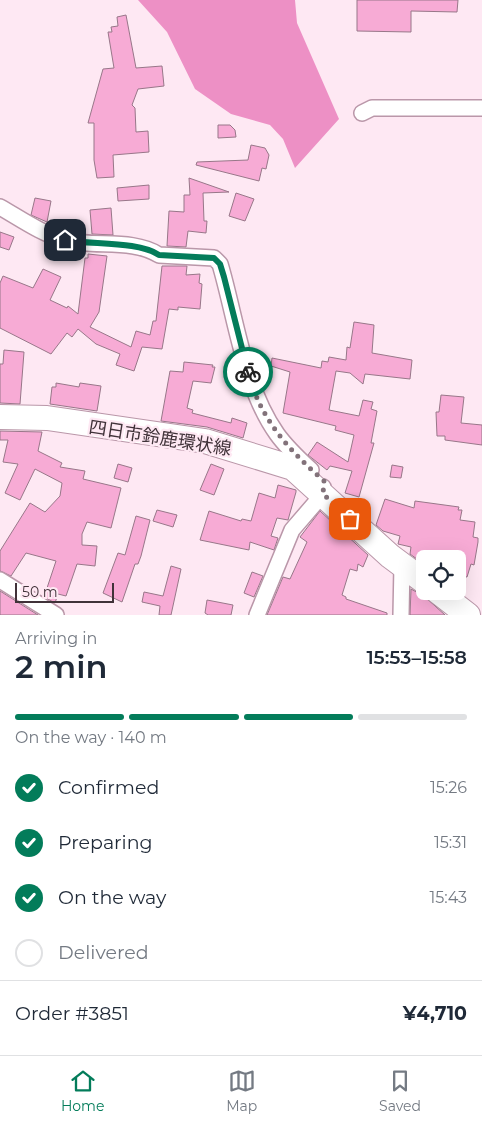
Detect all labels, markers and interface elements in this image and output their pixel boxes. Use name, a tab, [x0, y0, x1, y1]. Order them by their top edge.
pin	[44, 219, 86, 261]
icon: home	[51, 226, 79, 254]
courier	[223, 347, 273, 397]
icon: bike	[234, 358, 262, 386]
street label: 四日市鈴鹿環状線	[87, 416, 233, 460]
pin	[329, 498, 371, 540]
icon: bag	[336, 505, 364, 533]
map controls	[416, 550, 466, 600]
button: locate	[416, 550, 466, 600]
scale bar	[15, 580, 114, 603]
text: 50 m	[22, 583, 58, 601]
text: Arriving in	[15, 629, 97, 648]
text: 15:53–15:58	[366, 646, 467, 669]
text: 2 min	[15, 647, 107, 686]
text: On the way · 140 m	[15, 728, 167, 747]
icon: check	[15, 774, 43, 802]
text: Confirmed	[58, 776, 159, 799]
text: 15:26	[430, 778, 467, 797]
icon: check	[15, 829, 43, 857]
text: Preparing	[58, 831, 153, 854]
text: 15:31	[434, 833, 467, 852]
icon: check	[15, 884, 43, 912]
text: On the way	[58, 886, 166, 909]
text: 15:43	[429, 888, 467, 907]
text: Delivered	[58, 941, 149, 964]
text: Order #3851	[15, 1002, 129, 1025]
text: ¥4,710	[403, 1002, 467, 1025]
tab: Home	[61, 1067, 104, 1115]
tab: Map	[226, 1067, 257, 1115]
tab: Saved	[379, 1067, 421, 1115]

